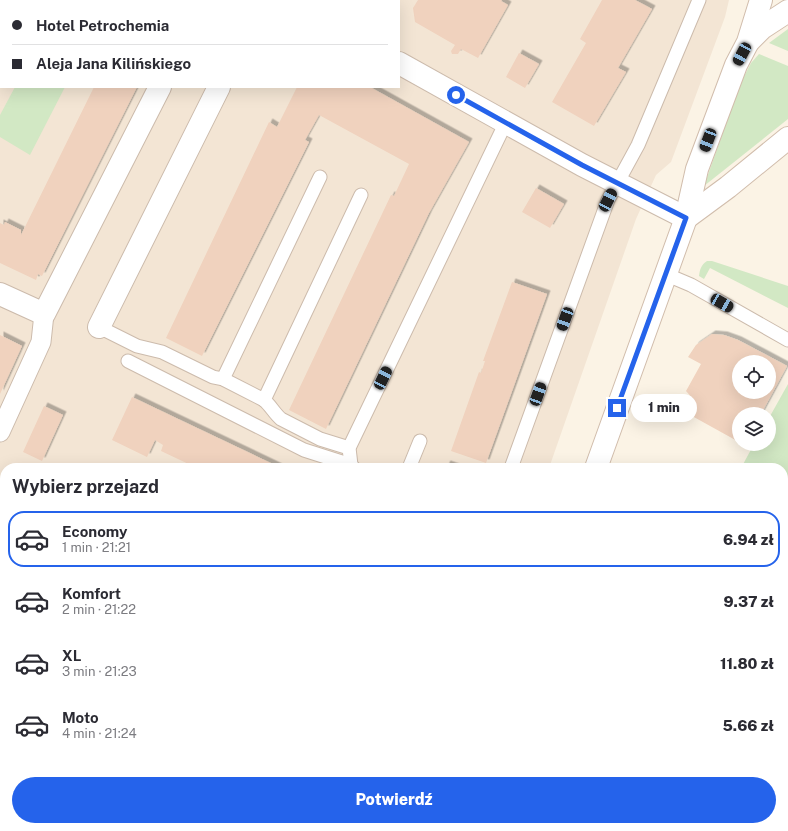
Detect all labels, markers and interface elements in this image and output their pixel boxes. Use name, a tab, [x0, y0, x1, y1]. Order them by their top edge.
text: Hotel Petrochemia	[36, 17, 169, 34]
car	[731, 41, 753, 67]
text: Aleja Jana Kilińskiego	[36, 55, 191, 72]
route start	[447, 86, 465, 104]
car	[698, 127, 718, 153]
car	[597, 187, 619, 213]
car	[709, 292, 735, 314]
car	[555, 306, 575, 332]
map controls	[732, 355, 776, 451]
button: locate	[732, 355, 776, 399]
car	[372, 365, 394, 391]
car	[528, 381, 548, 407]
callout: 1 min	[631, 394, 697, 422]
route end	[608, 399, 626, 417]
text: 1 min	[648, 400, 680, 415]
button: layers	[732, 407, 776, 451]
text: Wybierz przejazd	[12, 476, 159, 497]
icon: car	[14, 521, 50, 557]
text: Economy	[62, 523, 127, 540]
text: 6.94 zł	[723, 531, 774, 548]
text: 1 min · 21:21	[62, 540, 131, 555]
icon: car	[14, 583, 50, 619]
text: Komfort	[62, 585, 121, 602]
text: 9.37 zł	[723, 593, 774, 610]
text: 2 min · 21:22	[62, 602, 136, 617]
icon: car	[14, 645, 50, 681]
text: XL	[62, 647, 81, 664]
text: 11.80 zł	[720, 655, 774, 672]
text: 3 min · 21:23	[62, 664, 137, 679]
icon: car	[14, 707, 50, 743]
text: Moto	[62, 709, 99, 726]
text: 5.66 zł	[722, 717, 774, 734]
text: 4 min · 21:24	[62, 726, 137, 741]
button: Potwierdź	[12, 777, 776, 823]

